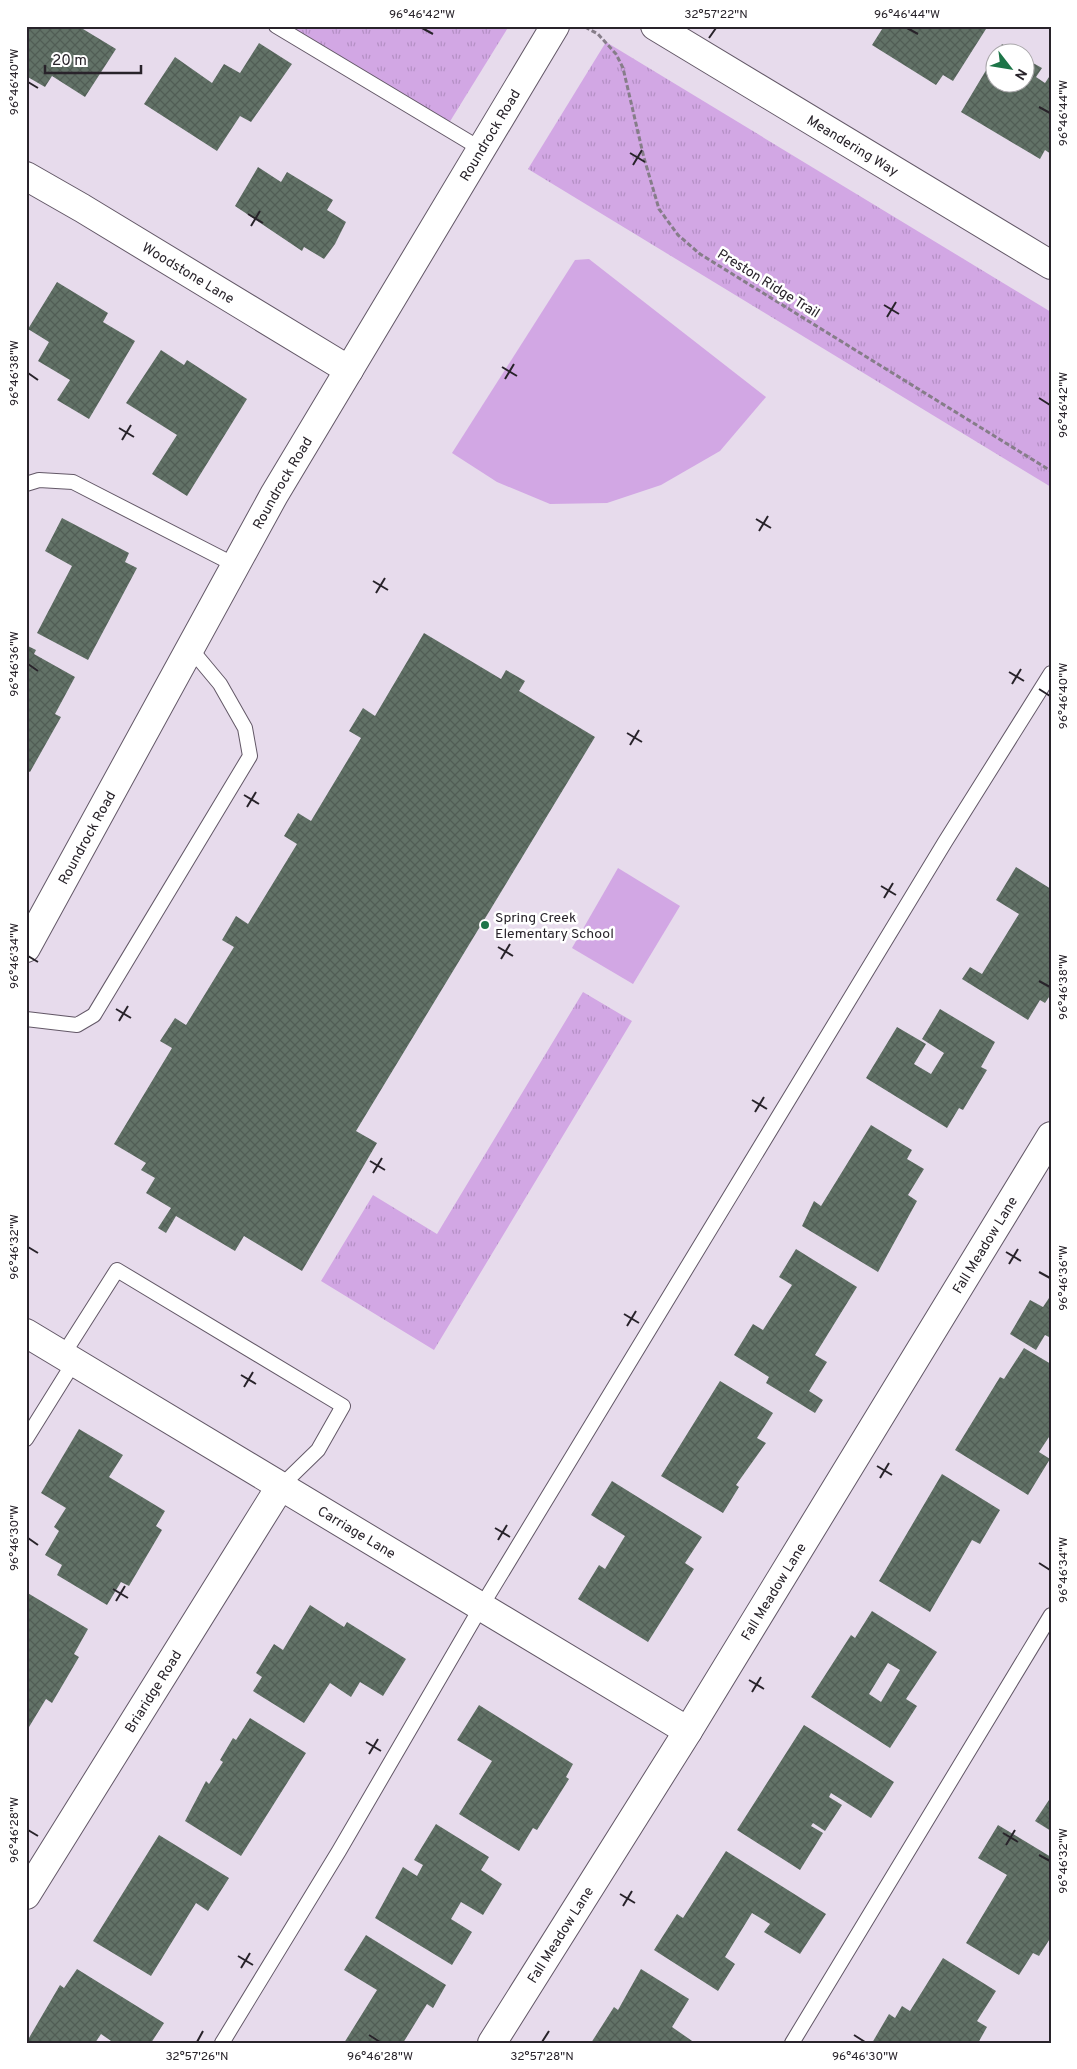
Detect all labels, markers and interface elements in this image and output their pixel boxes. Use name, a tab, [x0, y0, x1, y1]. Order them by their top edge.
text: 96°46'42"W	[389, 7, 455, 23]
text: 32°57'22"N	[684, 7, 748, 23]
text: 96°46'44"W	[874, 7, 940, 23]
scale bar	[45, 42, 141, 74]
north arrow	[984, 42, 1034, 92]
text: 96°46'40"W	[7, 49, 23, 115]
text: 20 m	[52, 52, 87, 71]
text: N	[1010, 65, 1030, 83]
text: 96°46'44"W	[1056, 80, 1072, 146]
street label: Roundrock Road	[457, 87, 525, 185]
street label: Meandering Way	[803, 112, 901, 181]
street label: Woodstone Lane	[138, 239, 237, 308]
street label: Preston Ridge Trail	[714, 246, 822, 323]
text: 96°46'38"W	[7, 340, 23, 406]
text: 96°46'42"W	[1056, 372, 1072, 438]
street label: Roundrock Road	[250, 434, 317, 533]
text: 96°46'36"W	[7, 631, 23, 697]
text: 96°46'40"W	[1056, 663, 1072, 729]
street label: Roundrock Road	[55, 788, 120, 888]
place label: Spring Creek Elementary School	[495, 910, 614, 943]
marker: Spring Creek Elementary School	[479, 919, 491, 931]
text: 96°46'34"W	[7, 923, 23, 989]
text: 96°46'38"W	[1056, 954, 1072, 1020]
street label: Fall Meadow Lane	[950, 1194, 1022, 1297]
text: 96°46'32"W	[7, 1214, 23, 1280]
text: 96°46'36"W	[1056, 1245, 1072, 1311]
street label: Carriage Lane	[314, 1503, 398, 1563]
text: 96°46'30"W	[7, 1505, 23, 1571]
text: 96°46'34"W	[1056, 1537, 1072, 1603]
street label: Fall Meadow Lane	[738, 1540, 811, 1644]
street label: Briaridge Road	[122, 1648, 186, 1736]
text: 96°46'28"W	[7, 1797, 23, 1863]
text: 96°46'32"W	[1056, 1828, 1072, 1894]
street label: Fall Meadow Lane	[525, 1884, 598, 1987]
text: 32°57'26"N	[165, 2049, 229, 2065]
text: 96°46'28"W	[347, 2049, 413, 2065]
text: 32°57'28"N	[510, 2049, 574, 2065]
text: 96°46'30"W	[832, 2049, 898, 2065]

